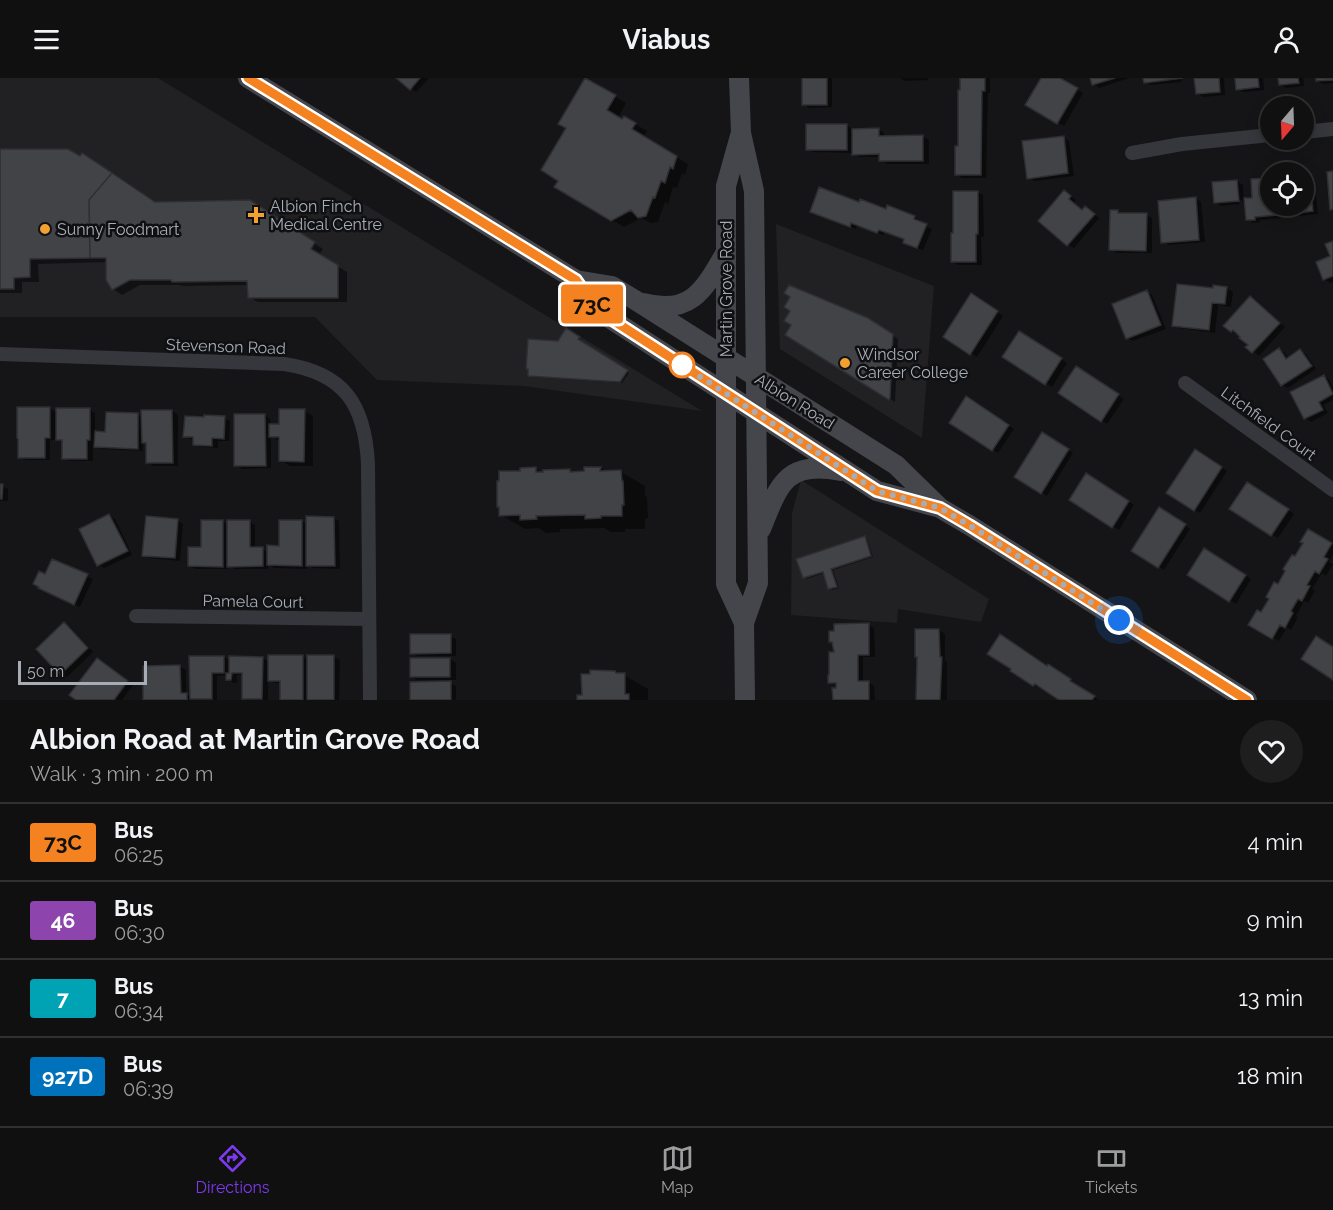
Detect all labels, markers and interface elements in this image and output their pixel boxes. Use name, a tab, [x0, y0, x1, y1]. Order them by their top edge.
icon: menu	[30, 23, 63, 56]
icon: person	[1270, 23, 1303, 56]
text: Viabus	[623, 24, 710, 55]
north arrow	[1260, 96, 1314, 150]
map controls	[1260, 96, 1314, 216]
button: locate	[1260, 162, 1314, 216]
place label: Albion Finch Medical Centre	[270, 197, 382, 234]
marker: Albion Finch Medical Centre	[247, 206, 265, 224]
place label: Sunny Foodmart	[57, 220, 180, 239]
street label: Martin Grove Road	[717, 221, 736, 357]
marker: Sunny Foodmart	[38, 222, 52, 236]
line badge: 73C	[558, 284, 626, 324]
text: 73C	[573, 292, 611, 317]
street label: Stevenson Road	[166, 335, 286, 358]
place label: Windsor Career College	[857, 345, 968, 382]
unlabelled marker	[669, 352, 695, 378]
marker: Windsor Career College	[838, 356, 852, 370]
street label: Albion Road	[752, 370, 838, 433]
street label: Litchfield Court	[1217, 383, 1320, 465]
street label: Pamela Court	[202, 591, 304, 612]
your location	[1104, 605, 1134, 635]
scale bar	[18, 658, 147, 686]
text: 50 m	[27, 662, 64, 681]
button: heart	[1240, 720, 1303, 783]
text: Albion Road at Martin Grove Road	[30, 723, 480, 756]
text: Walk · 3 min · 200 m	[30, 762, 213, 786]
text: Bus	[114, 817, 153, 843]
text: 4 min	[1248, 829, 1303, 855]
text: 73C	[44, 830, 82, 855]
text: 06:25	[114, 843, 163, 867]
text: Bus	[114, 895, 153, 921]
text: 9 min	[1247, 907, 1303, 933]
text: 46	[51, 908, 75, 933]
text: 06:30	[114, 921, 165, 945]
text: Bus	[114, 973, 153, 999]
text: 13 min	[1238, 985, 1303, 1011]
text: 7	[57, 986, 69, 1011]
text: 06:34	[114, 999, 164, 1023]
text: Bus	[123, 1051, 162, 1077]
text: 18 min	[1237, 1063, 1303, 1089]
text: 927D	[42, 1064, 93, 1089]
text: 06:39	[123, 1077, 174, 1101]
tab: Directions	[196, 1142, 269, 1197]
tab: Map	[661, 1142, 694, 1197]
tab: Tickets	[1085, 1142, 1137, 1197]

